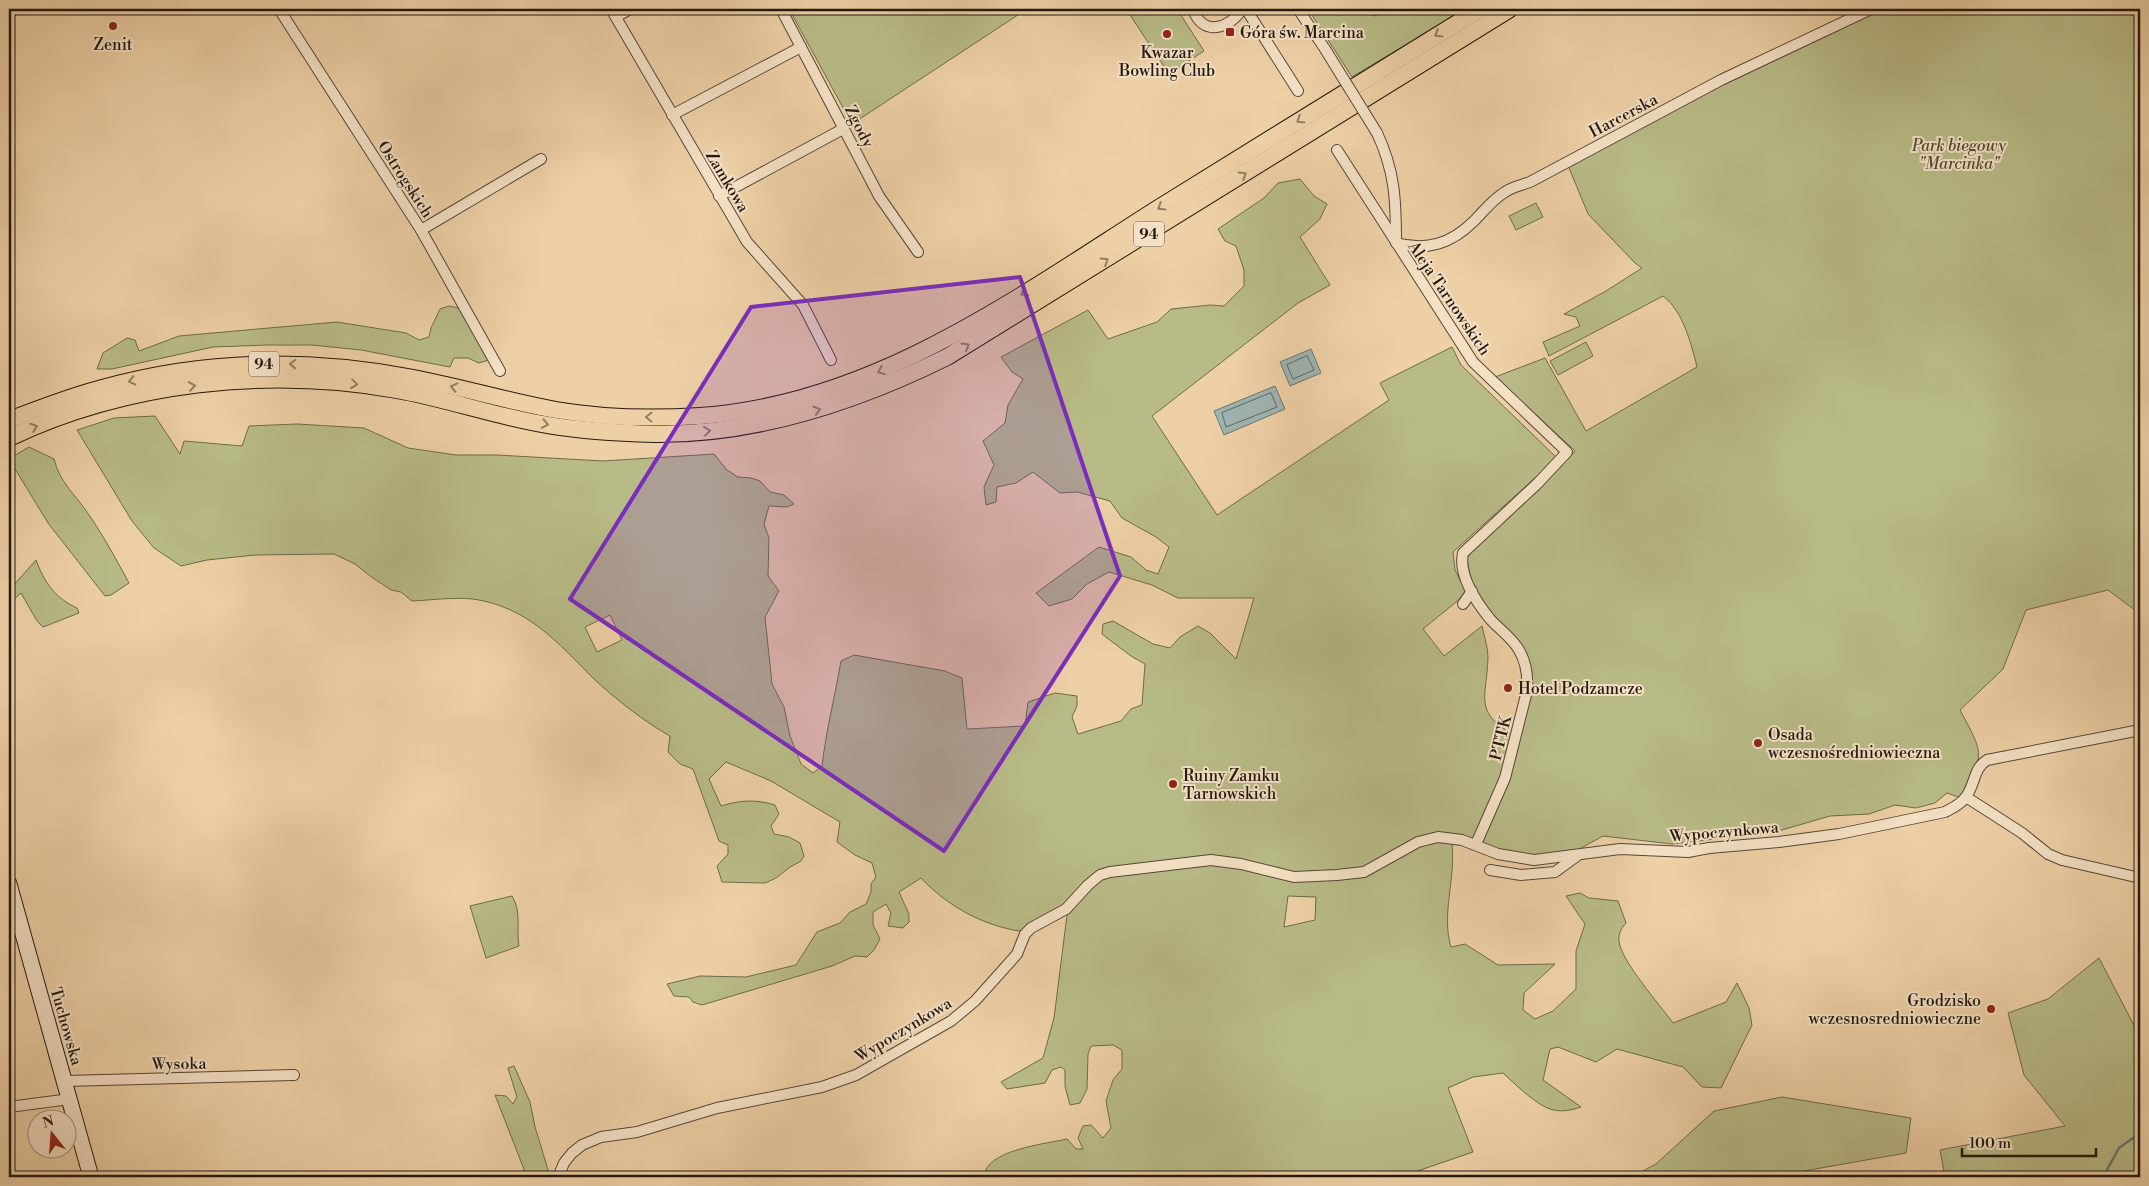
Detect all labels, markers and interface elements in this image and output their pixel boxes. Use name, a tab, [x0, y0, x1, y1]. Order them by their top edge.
marker: Zenit	[107, 20, 119, 32]
place label: Góra św. Marcina	[1240, 23, 1365, 43]
marker: Góra św. Marcina	[1224, 26, 1236, 38]
marker: Kwazar Bowling Club	[1161, 28, 1173, 40]
one-way arrow	[1434, 28, 1443, 38]
place label: Zenit	[94, 35, 133, 55]
place label: Kwazar Bowling Club	[1118, 43, 1215, 81]
street label: Harcerska	[1586, 89, 1662, 142]
street label: Zgody	[840, 102, 878, 151]
one-way arrow	[1296, 114, 1305, 124]
park label: Park biegowy "Marcinka"	[1911, 136, 2007, 174]
street label: Ostrogskich	[373, 137, 438, 222]
street label: Zamkowa	[701, 147, 754, 217]
one-way arrow	[1238, 172, 1247, 182]
one-way arrow	[1158, 200, 1167, 210]
road number: 94	[1134, 222, 1164, 246]
street label: Aleja Tarnowskich	[1403, 237, 1495, 360]
one-way arrow	[1099, 258, 1108, 267]
one-way arrow	[1020, 286, 1029, 296]
one-way arrow	[961, 342, 970, 352]
road number: 94	[249, 352, 279, 376]
one-way arrow	[289, 359, 296, 369]
one-way arrow	[877, 364, 886, 375]
one-way arrow	[128, 375, 137, 386]
one-way arrow	[351, 378, 359, 389]
one-way arrow	[189, 381, 197, 392]
one-way arrow	[449, 382, 458, 393]
one-way arrow	[813, 405, 821, 415]
one-way arrow	[645, 412, 652, 422]
one-way arrow	[541, 418, 550, 429]
one-way arrow	[29, 423, 38, 433]
one-way arrow	[703, 426, 711, 437]
place label: Hotel Podzamcze	[1518, 679, 1643, 699]
marker: Hotel Podzamcze	[1502, 682, 1514, 694]
street label: PTTK	[1486, 712, 1516, 763]
place label: Osada wczesnośredniowieczna	[1767, 725, 1941, 763]
marker: Osada wczesnośredniowieczna	[1752, 737, 1764, 749]
place label: Ruiny Zamku Tarnowskich	[1183, 766, 1279, 804]
marker: Ruiny Zamku Tarnowskich	[1167, 778, 1179, 790]
street label: Wypoczynkowa	[1668, 817, 1780, 847]
street label: Tuchowska	[45, 985, 87, 1069]
place label: Grodzisko wczesnosredniowieczne	[1808, 991, 1981, 1029]
street label: Wypoczynkowa	[851, 993, 956, 1067]
marker: Grodzisko wczesnosredniowieczne	[1985, 1003, 1997, 1015]
street label: Wysoka	[150, 1054, 208, 1074]
north arrow	[28, 1108, 78, 1158]
text: N	[41, 1112, 56, 1133]
scale bar	[1962, 1126, 2095, 1158]
text: 100 m	[1969, 1134, 2011, 1153]

